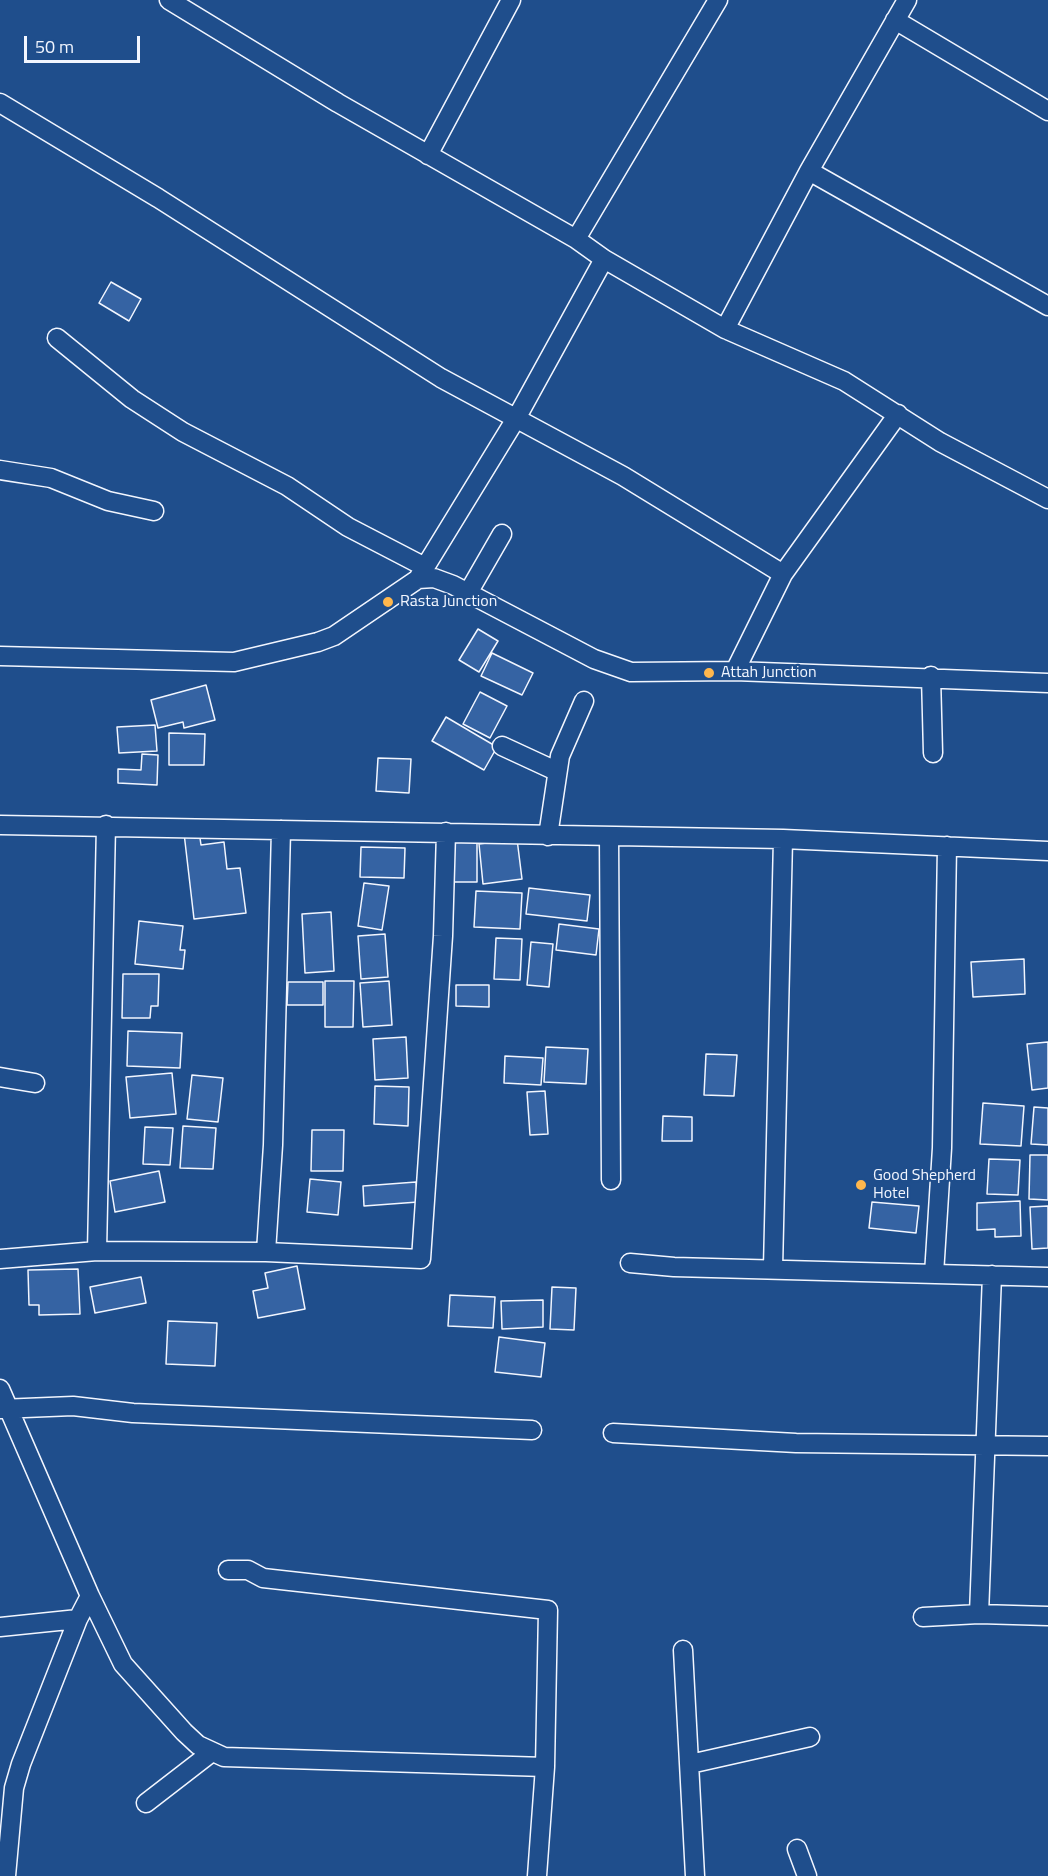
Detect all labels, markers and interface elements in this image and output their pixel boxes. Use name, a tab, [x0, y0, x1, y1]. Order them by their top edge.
scale bar	[27, 24, 142, 62]
text: 50 m	[35, 33, 74, 60]
place label: Rasta Junction	[400, 592, 497, 612]
marker: Rasta Junction	[381, 595, 395, 609]
place label: Attah Junction	[721, 663, 817, 683]
marker: Attah Junction	[702, 666, 716, 680]
place label: Good Shepherd Hotel	[873, 1166, 976, 1204]
marker: Good Shepherd Hotel	[854, 1178, 868, 1192]

